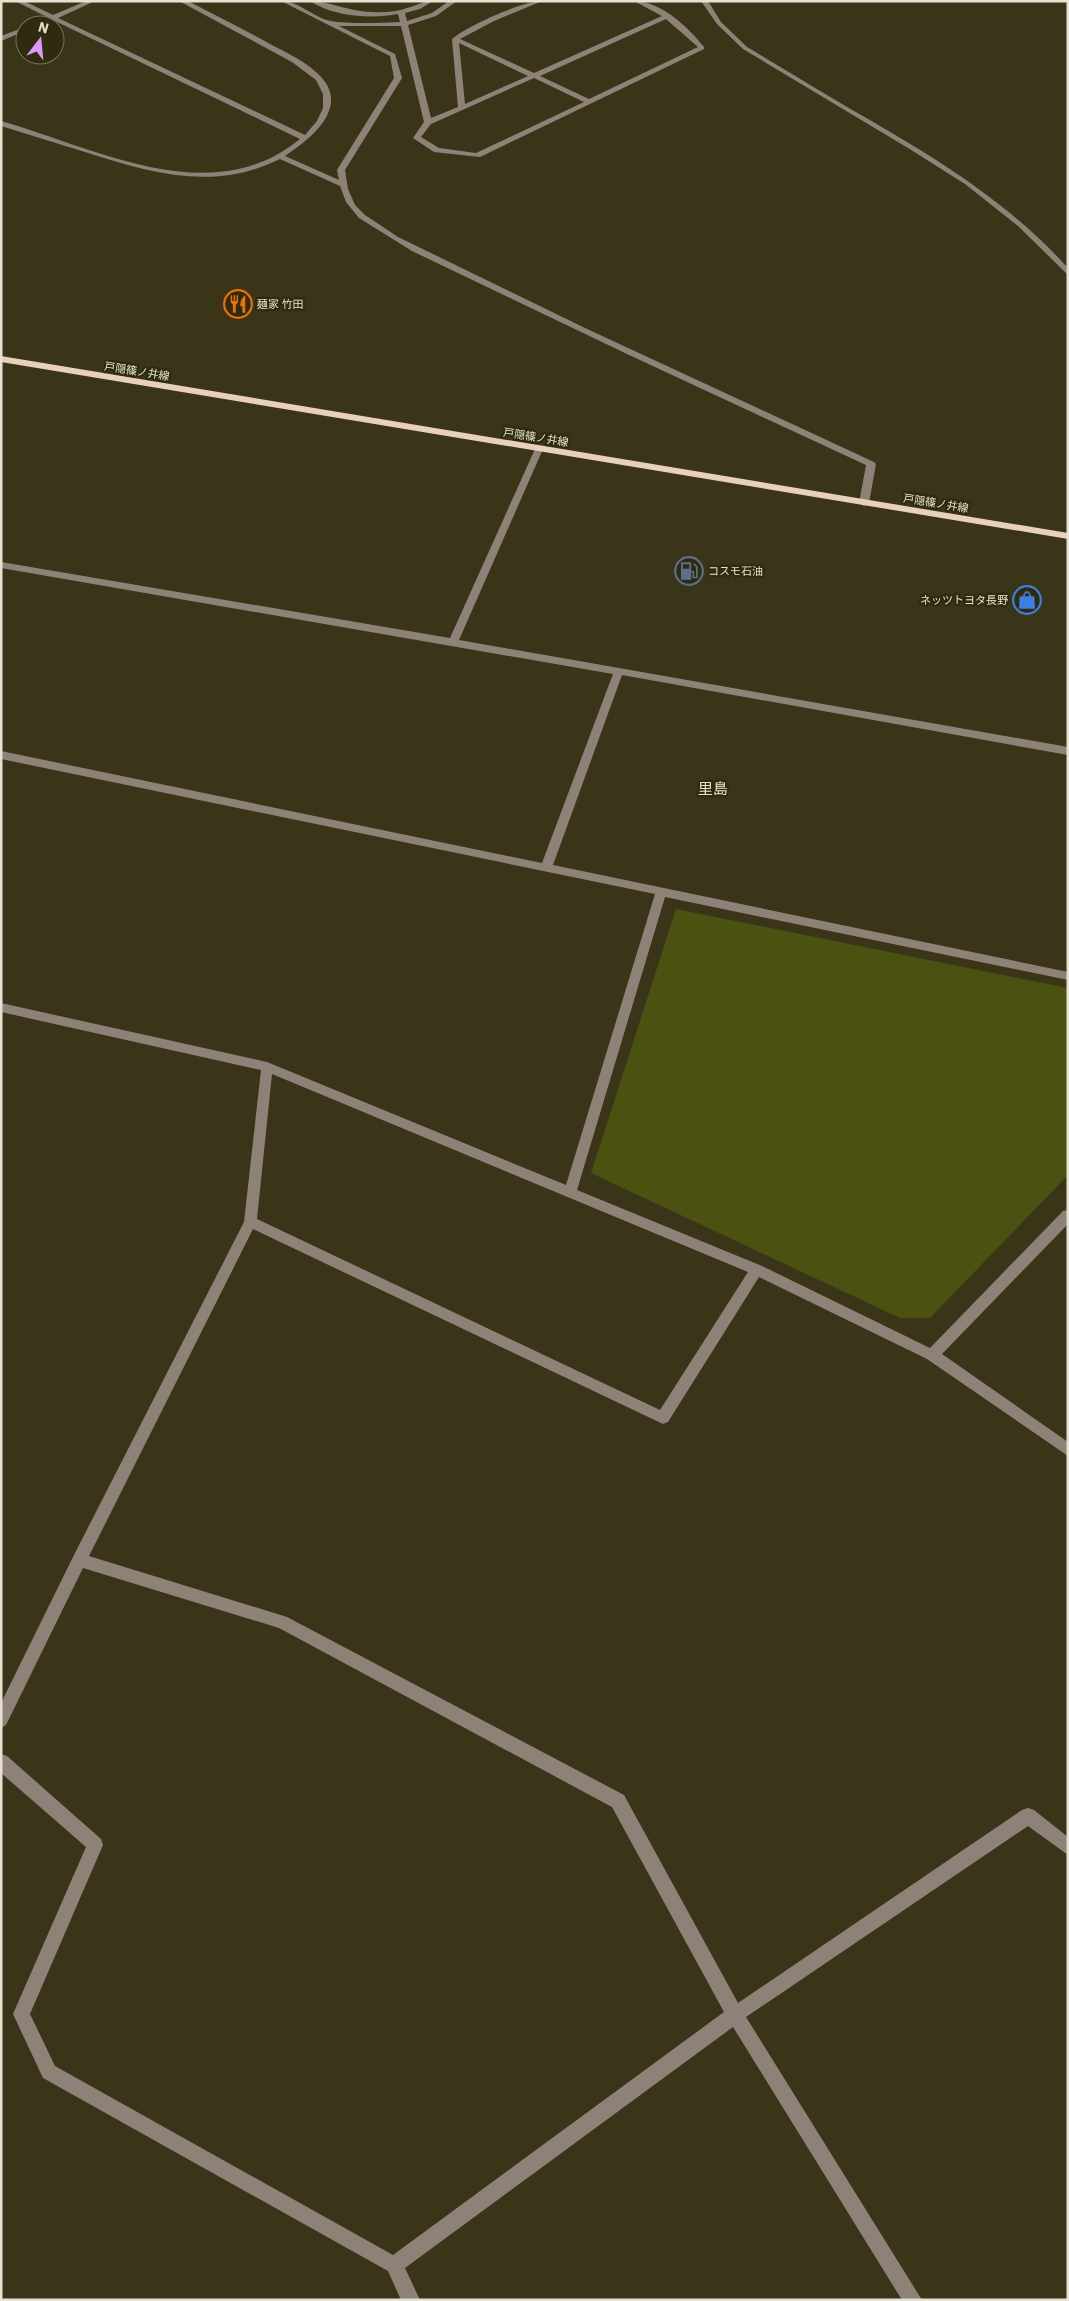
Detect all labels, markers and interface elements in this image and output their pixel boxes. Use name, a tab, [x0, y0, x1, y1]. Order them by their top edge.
north arrow	[15, 15, 65, 65]
text: N	[36, 17, 51, 38]
restaurant icon: 麺家 竹田	[223, 289, 253, 319]
place label: 麺家 竹田	[257, 297, 304, 311]
street label: 戸隠篠ノ井線	[103, 359, 171, 383]
street label: 戸隠篠ノ井線	[502, 425, 570, 449]
street label: 戸隠篠ノ井線	[902, 491, 970, 515]
fuel station icon: コスモ石油	[674, 556, 704, 586]
place label: コスモ石油	[708, 564, 763, 578]
shop icon: ネッツトヨタ長野	[1012, 585, 1042, 615]
place label: ネッツトヨタ長野	[920, 593, 1008, 607]
district label: 里島	[698, 779, 728, 798]

